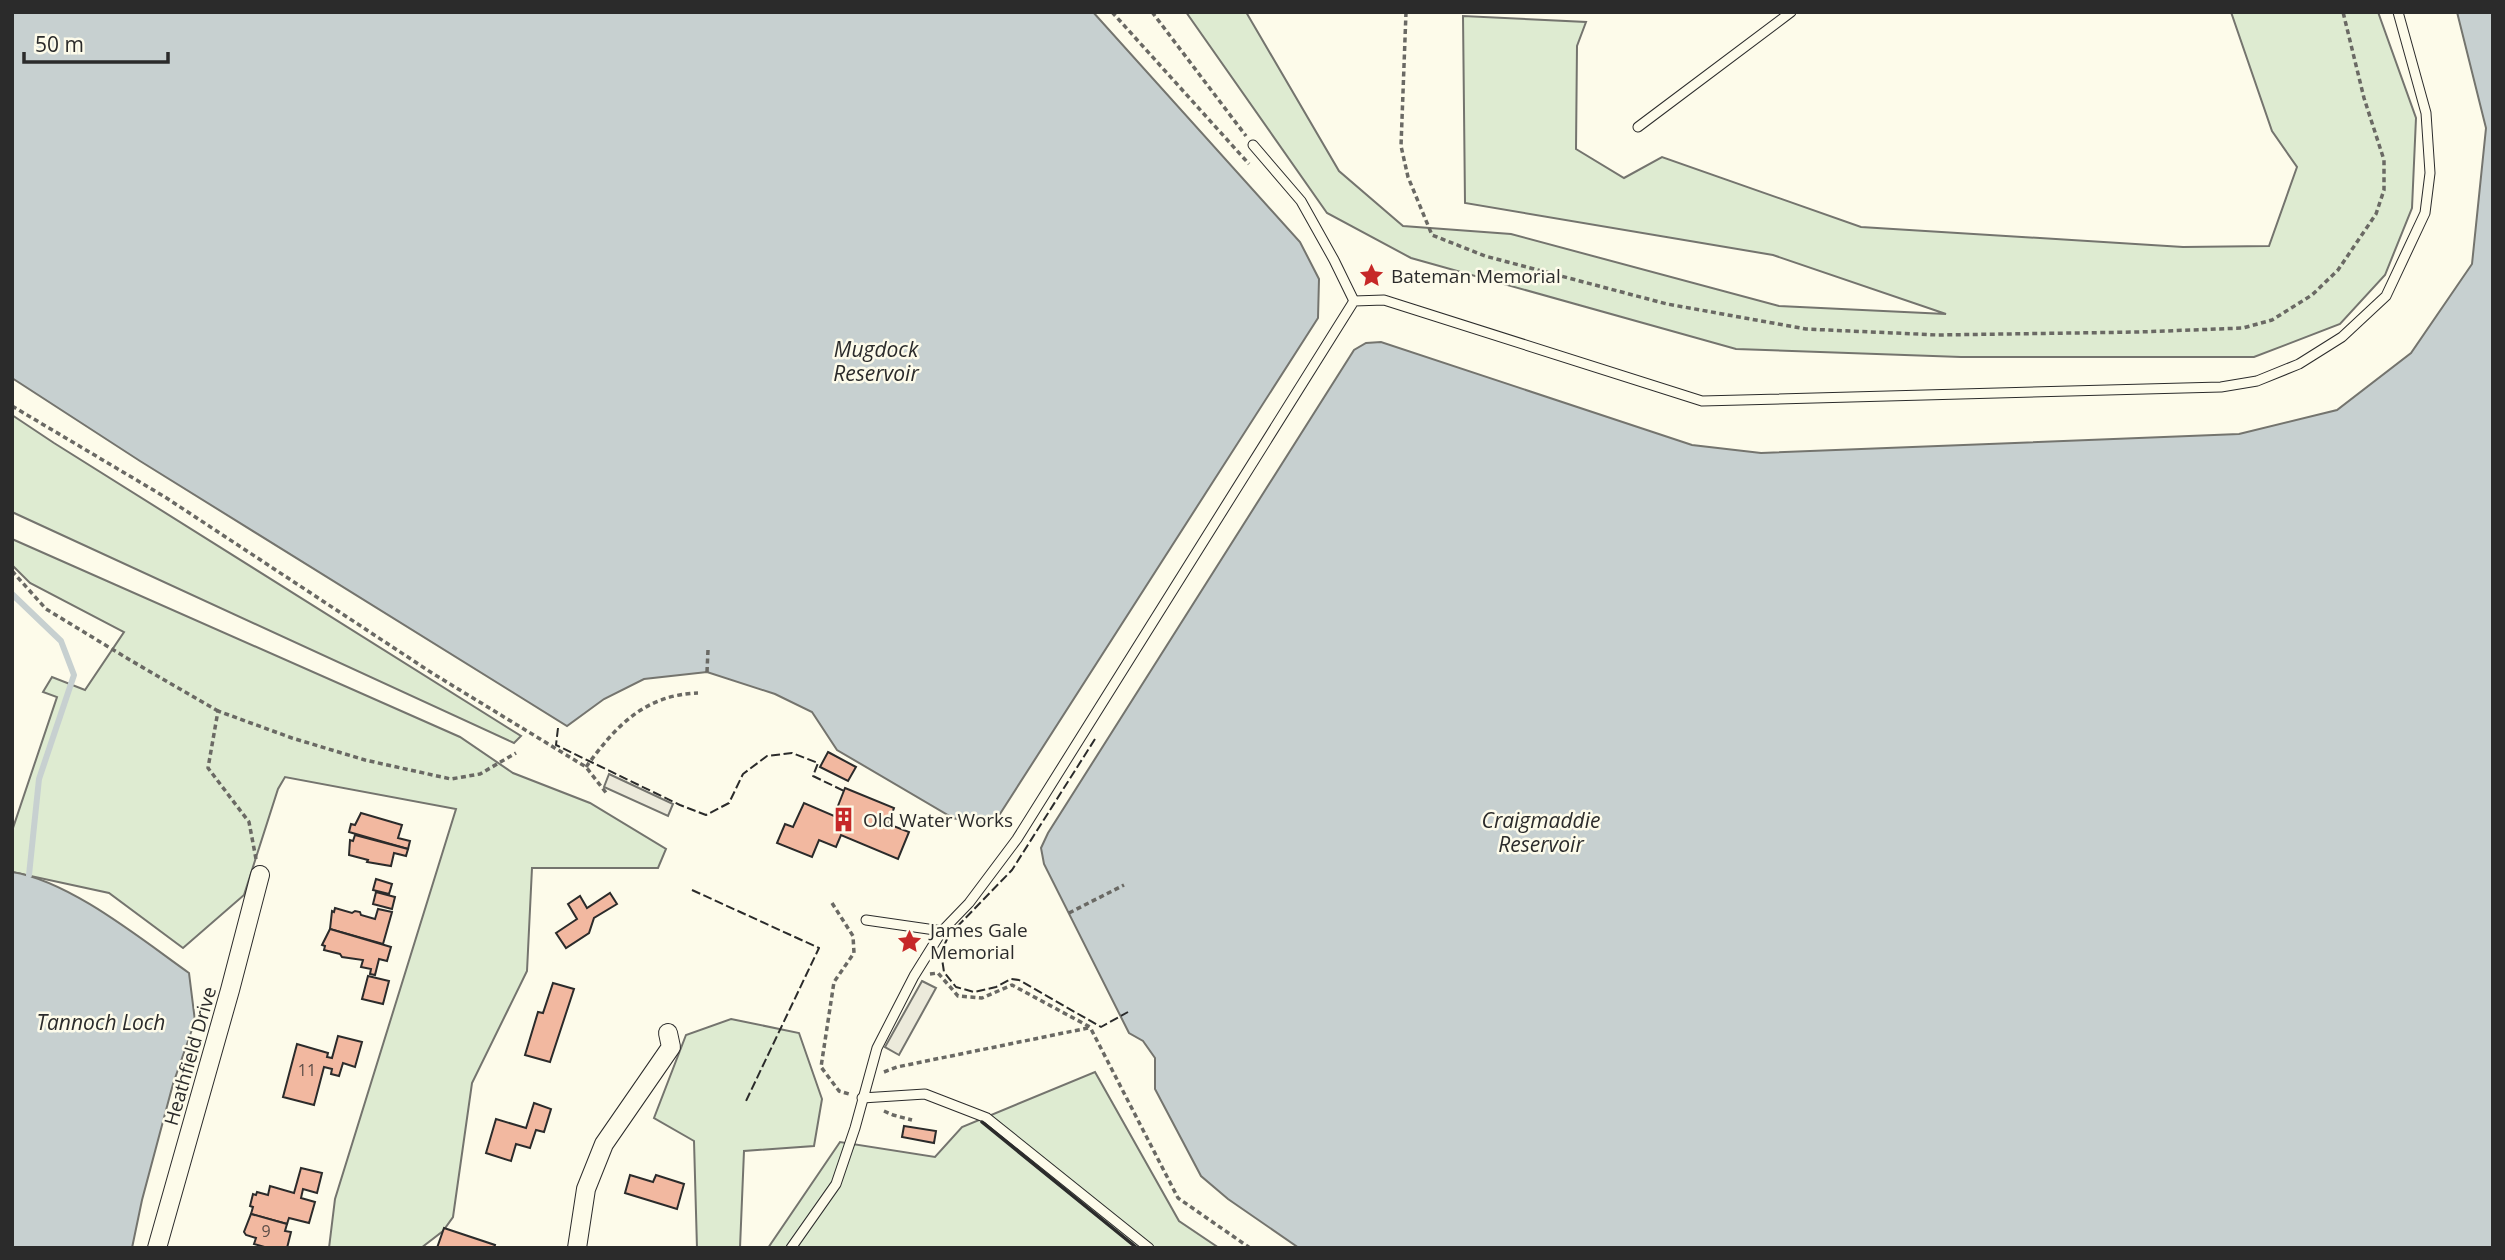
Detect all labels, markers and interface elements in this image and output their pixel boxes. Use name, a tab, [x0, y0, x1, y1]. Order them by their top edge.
scale bar	[24, 21, 168, 65]
text: 50 m	[35, 30, 84, 58]
place icon: Bateman Memorial	[1357, 262, 1385, 290]
place label: Bateman Memorial	[1391, 263, 1561, 289]
water label: Mugdock Reservoir	[833, 335, 919, 387]
building icon: Old Water Works	[829, 806, 857, 834]
water label: Craigmaddie Reservoir	[1482, 806, 1600, 858]
place label: Old Water Works	[863, 807, 1013, 833]
place label: James Gale Memorial	[928, 917, 1028, 965]
place icon: James Gale Memorial	[896, 927, 924, 955]
street label: Heathfield Drive	[158, 983, 222, 1129]
water label: Tannoch Loch	[37, 1008, 165, 1036]
house number: 11	[298, 1059, 316, 1081]
house number: 9	[261, 1220, 271, 1242]

